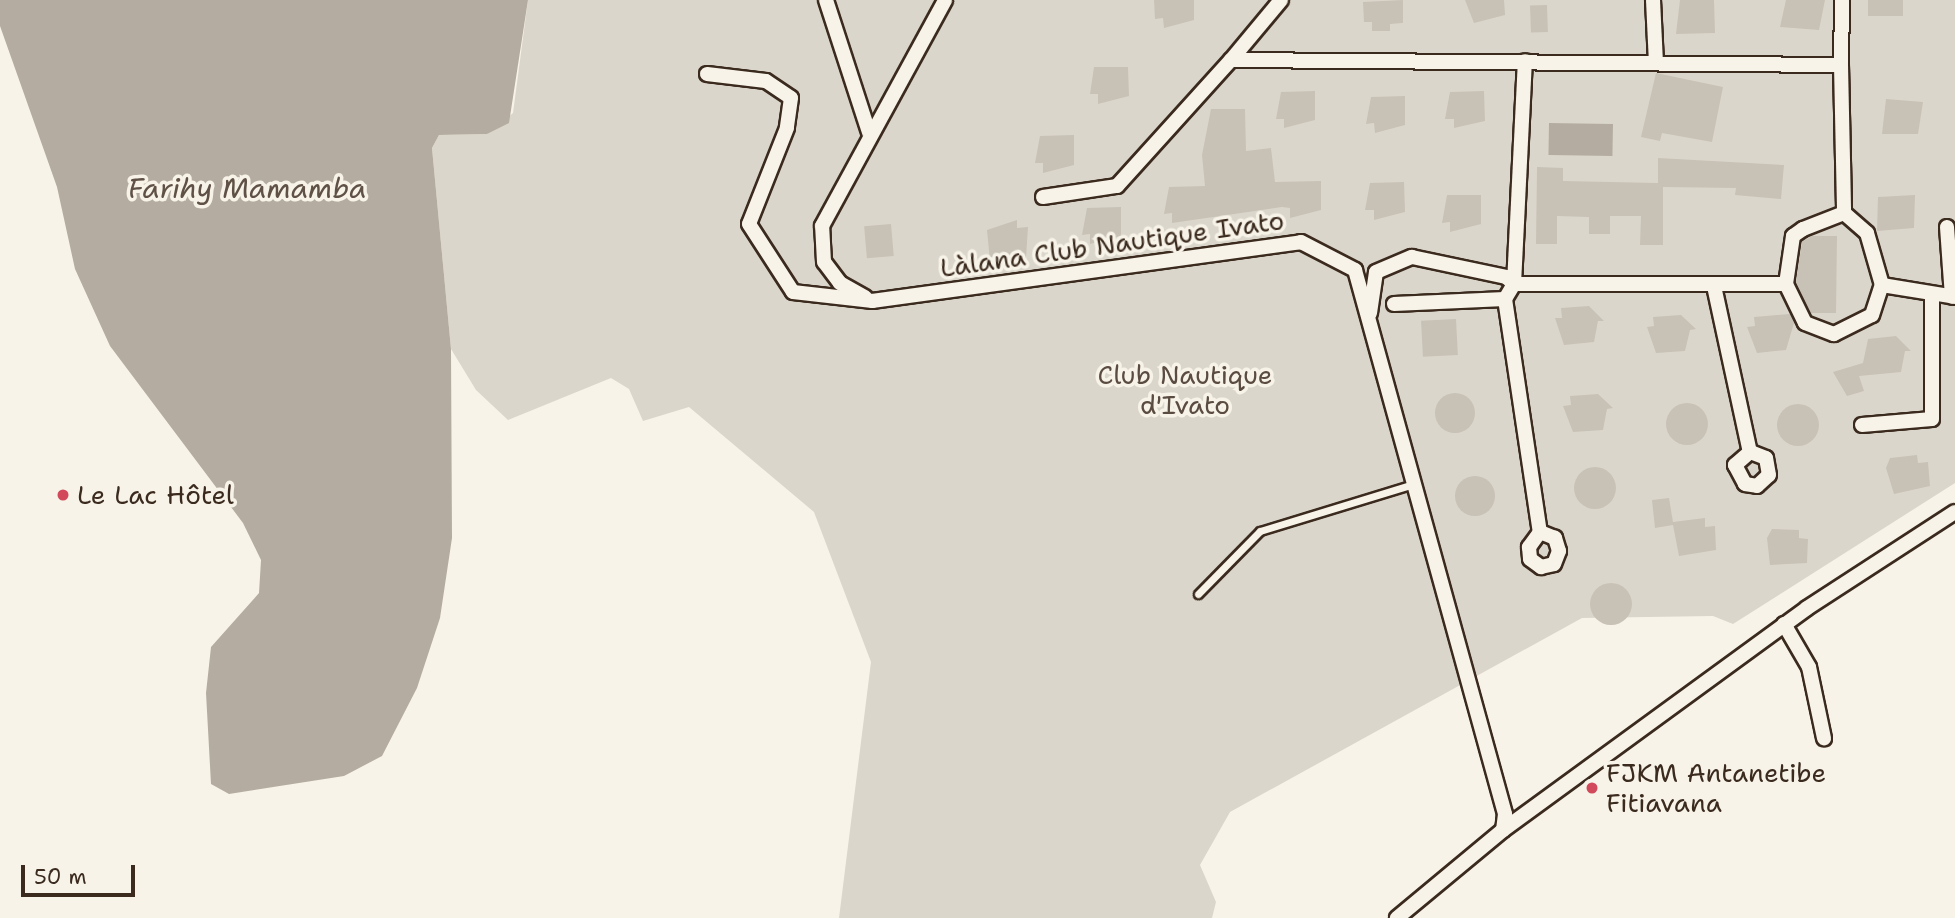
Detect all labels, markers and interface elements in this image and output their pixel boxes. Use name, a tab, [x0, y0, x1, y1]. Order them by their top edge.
water label: Farihy Mamamba	[128, 171, 366, 205]
street label: Làlana Club Nautique Ivato	[938, 204, 1286, 284]
park label: Club Nautique d'Ivato	[1097, 359, 1273, 420]
place label: Le Lac Hôtel	[77, 479, 234, 511]
marker: Le Lac Hôtel	[55, 487, 71, 503]
place label: FJKM Antanetibe Fitiavana	[1606, 757, 1826, 818]
marker: FJKM Antanetibe Fitiavana	[1584, 780, 1600, 796]
scale bar	[24, 852, 138, 896]
text: 50 m	[34, 863, 87, 891]

